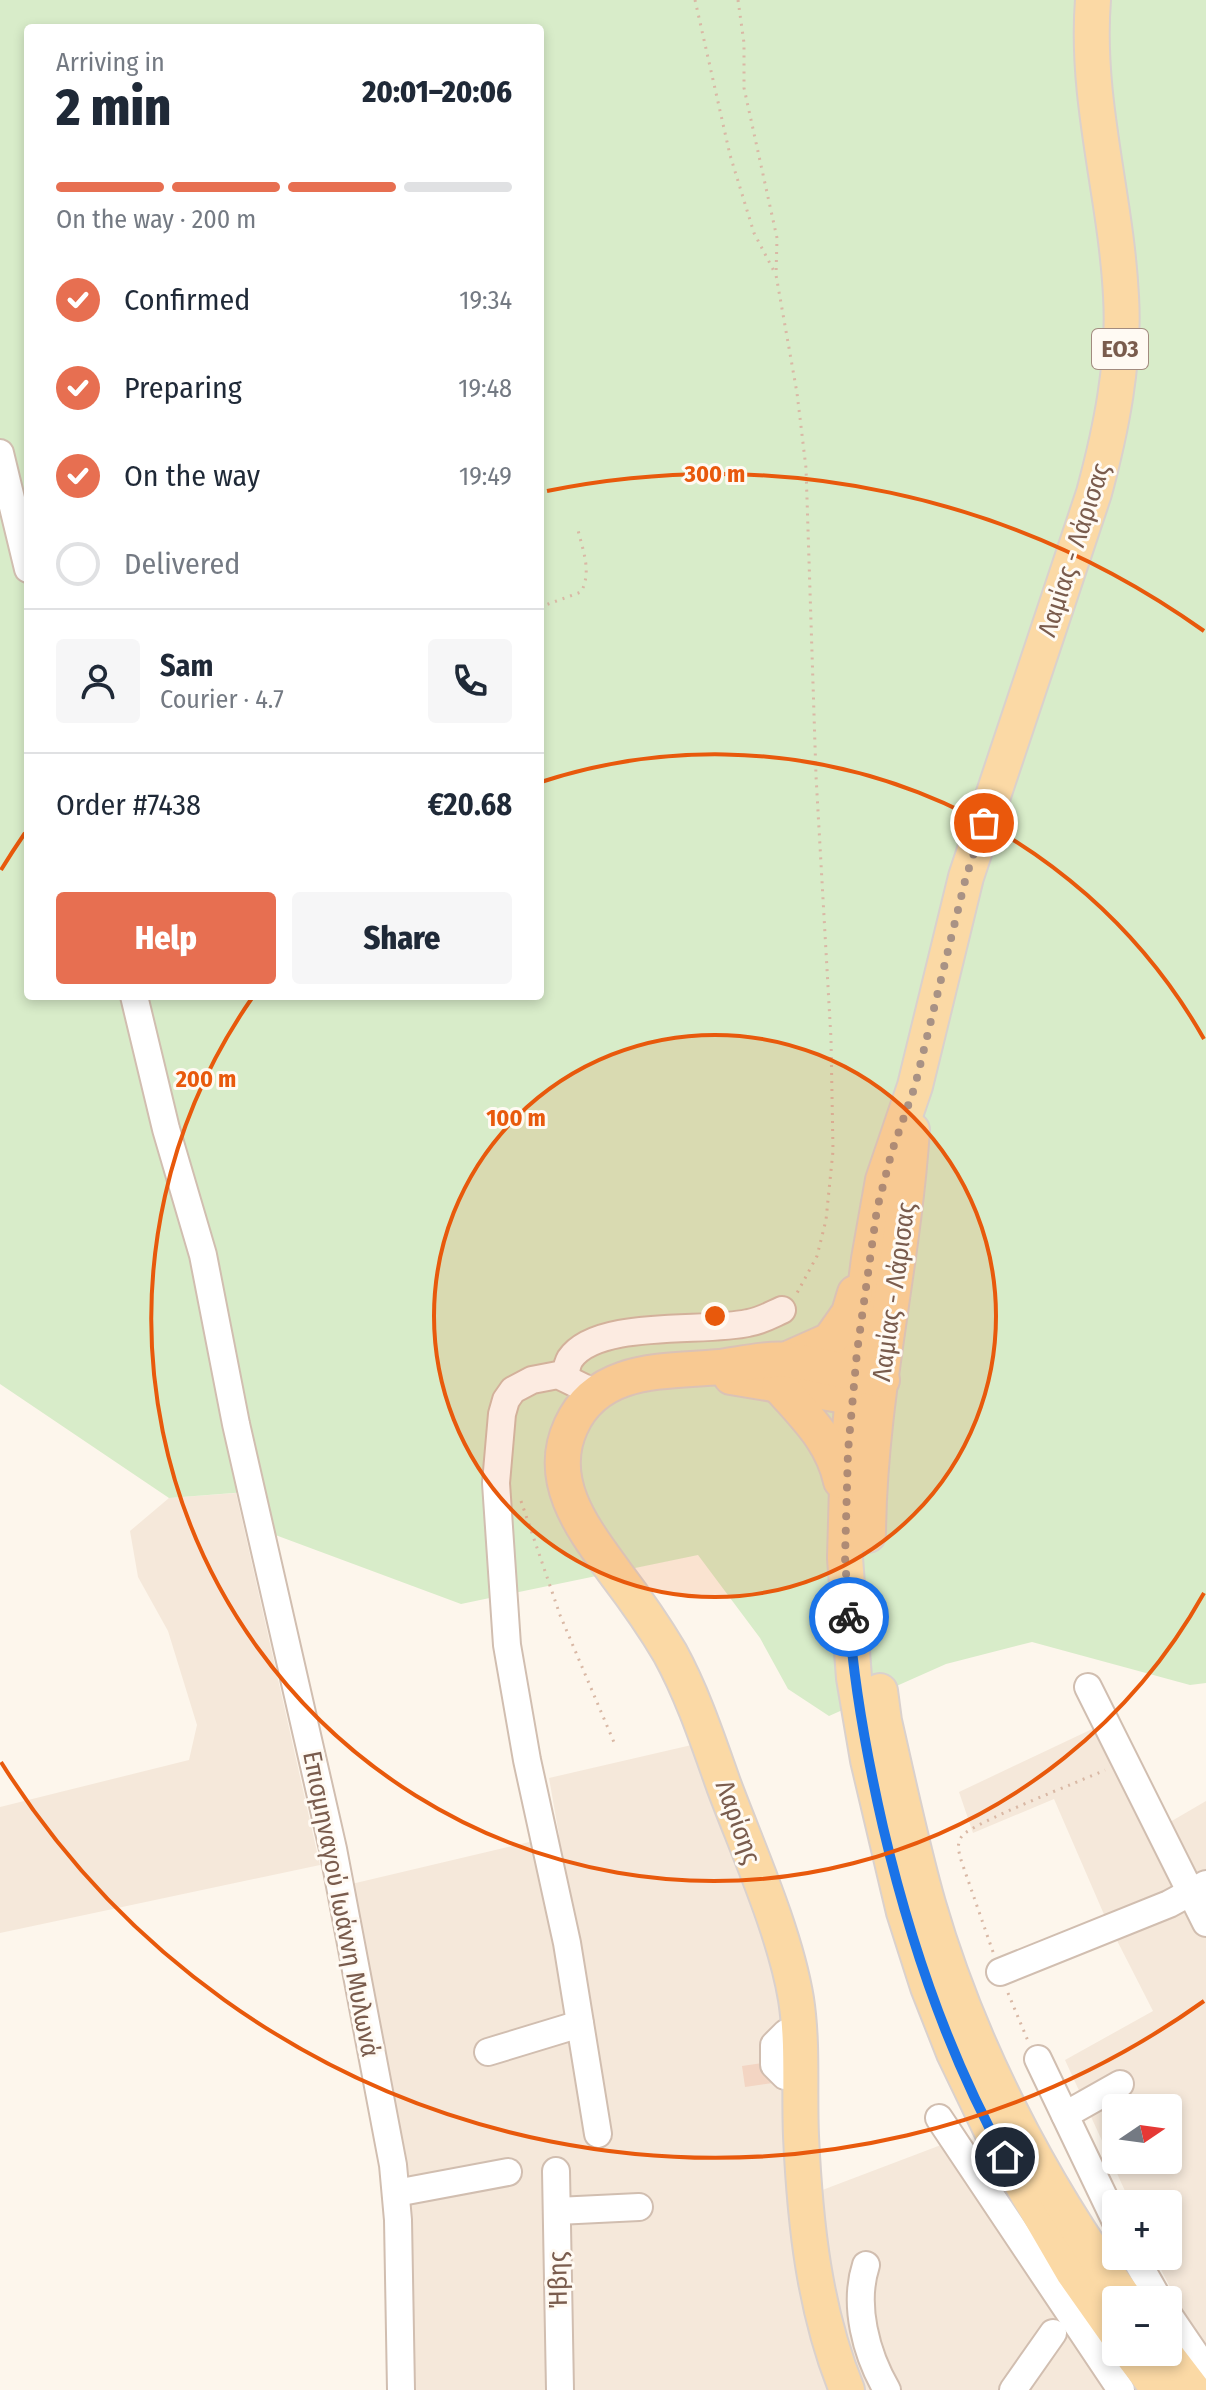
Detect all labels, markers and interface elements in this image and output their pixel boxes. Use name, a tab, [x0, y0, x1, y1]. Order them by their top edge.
text: Arriving in	[56, 47, 165, 78]
text: 20:01–20:06	[362, 74, 512, 110]
text: 2 min	[56, 76, 171, 139]
text: On the way · 200 m	[56, 204, 256, 235]
icon: check	[56, 278, 100, 322]
text: Confirmed	[124, 282, 250, 318]
text: 19:34	[459, 285, 512, 316]
road number: ΕΟ3	[1092, 329, 1148, 369]
icon: check	[56, 366, 100, 410]
text: Preparing	[124, 370, 242, 406]
text: 19:48	[458, 373, 512, 404]
icon: check	[56, 454, 100, 498]
text: On the way	[124, 458, 260, 494]
street label: Λαμίας - Λάρισας	[1031, 459, 1117, 641]
text: 300 m	[684, 460, 745, 488]
text: 19:49	[459, 461, 512, 492]
text: Delivered	[124, 546, 240, 582]
button: person	[56, 639, 140, 723]
button: phone	[428, 639, 512, 723]
text: Sam	[160, 648, 213, 684]
text: Courier · 4.7	[160, 684, 284, 715]
text: Order #7438	[56, 787, 201, 823]
text: €20.68	[428, 787, 512, 823]
pin	[950, 789, 1018, 857]
icon: bag	[962, 801, 1006, 845]
button: Help	[56, 892, 276, 984]
button: Share	[292, 892, 512, 984]
text: 200 m	[175, 1065, 236, 1093]
text: 100 m	[486, 1104, 546, 1132]
street label: Λαμίας - Λάρισας	[866, 1200, 922, 1384]
centre of rings	[701, 1302, 729, 1330]
courier	[809, 1577, 889, 1657]
icon: bike	[827, 1595, 871, 1639]
street label: Επισμηναγού Ιωάννη Μυλωνά	[296, 1748, 386, 2060]
street label: Λαρίσης	[709, 1776, 767, 1868]
north arrow	[1102, 2094, 1182, 2174]
map controls	[1102, 2094, 1182, 2366]
pin	[971, 2123, 1039, 2191]
icon: home	[983, 2135, 1027, 2179]
button: +	[1102, 2190, 1182, 2270]
street label: Ήβης	[542, 2251, 574, 2309]
button: −	[1102, 2286, 1182, 2366]

